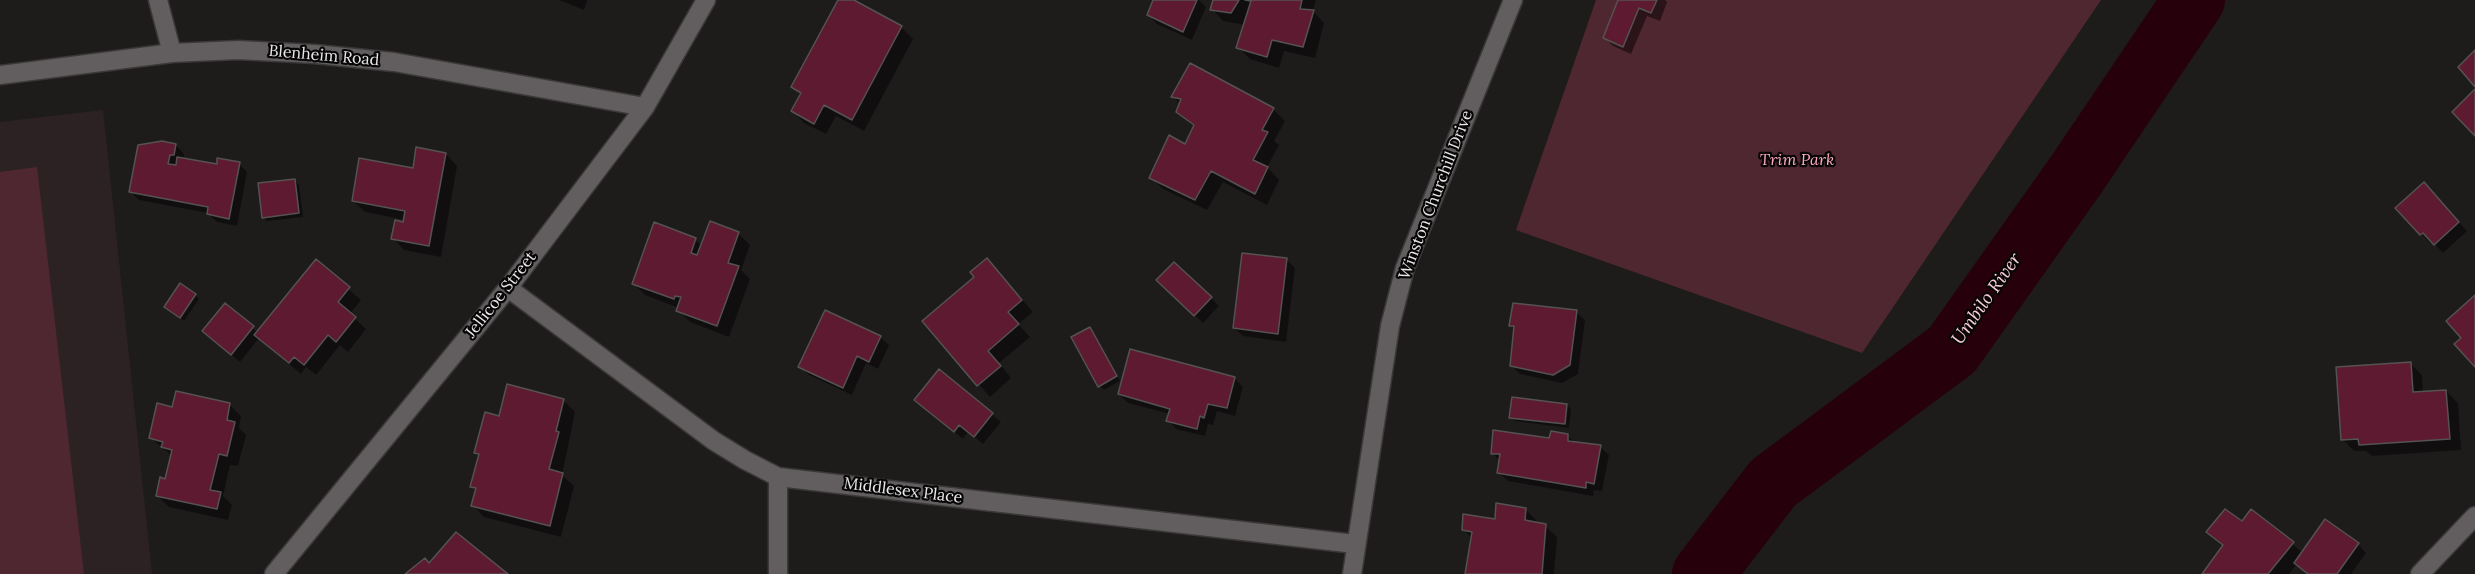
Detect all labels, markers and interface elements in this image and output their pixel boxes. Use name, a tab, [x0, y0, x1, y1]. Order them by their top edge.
street label: Blenheim Road	[268, 42, 380, 70]
street label: Winston Churchill Drive	[1395, 108, 1477, 282]
park label: Trim Park	[1760, 150, 1834, 170]
street label: Jellicoe Street	[462, 248, 540, 342]
water label: Umbilo River	[1948, 249, 2026, 349]
street label: Middlesex Place	[843, 474, 963, 508]

